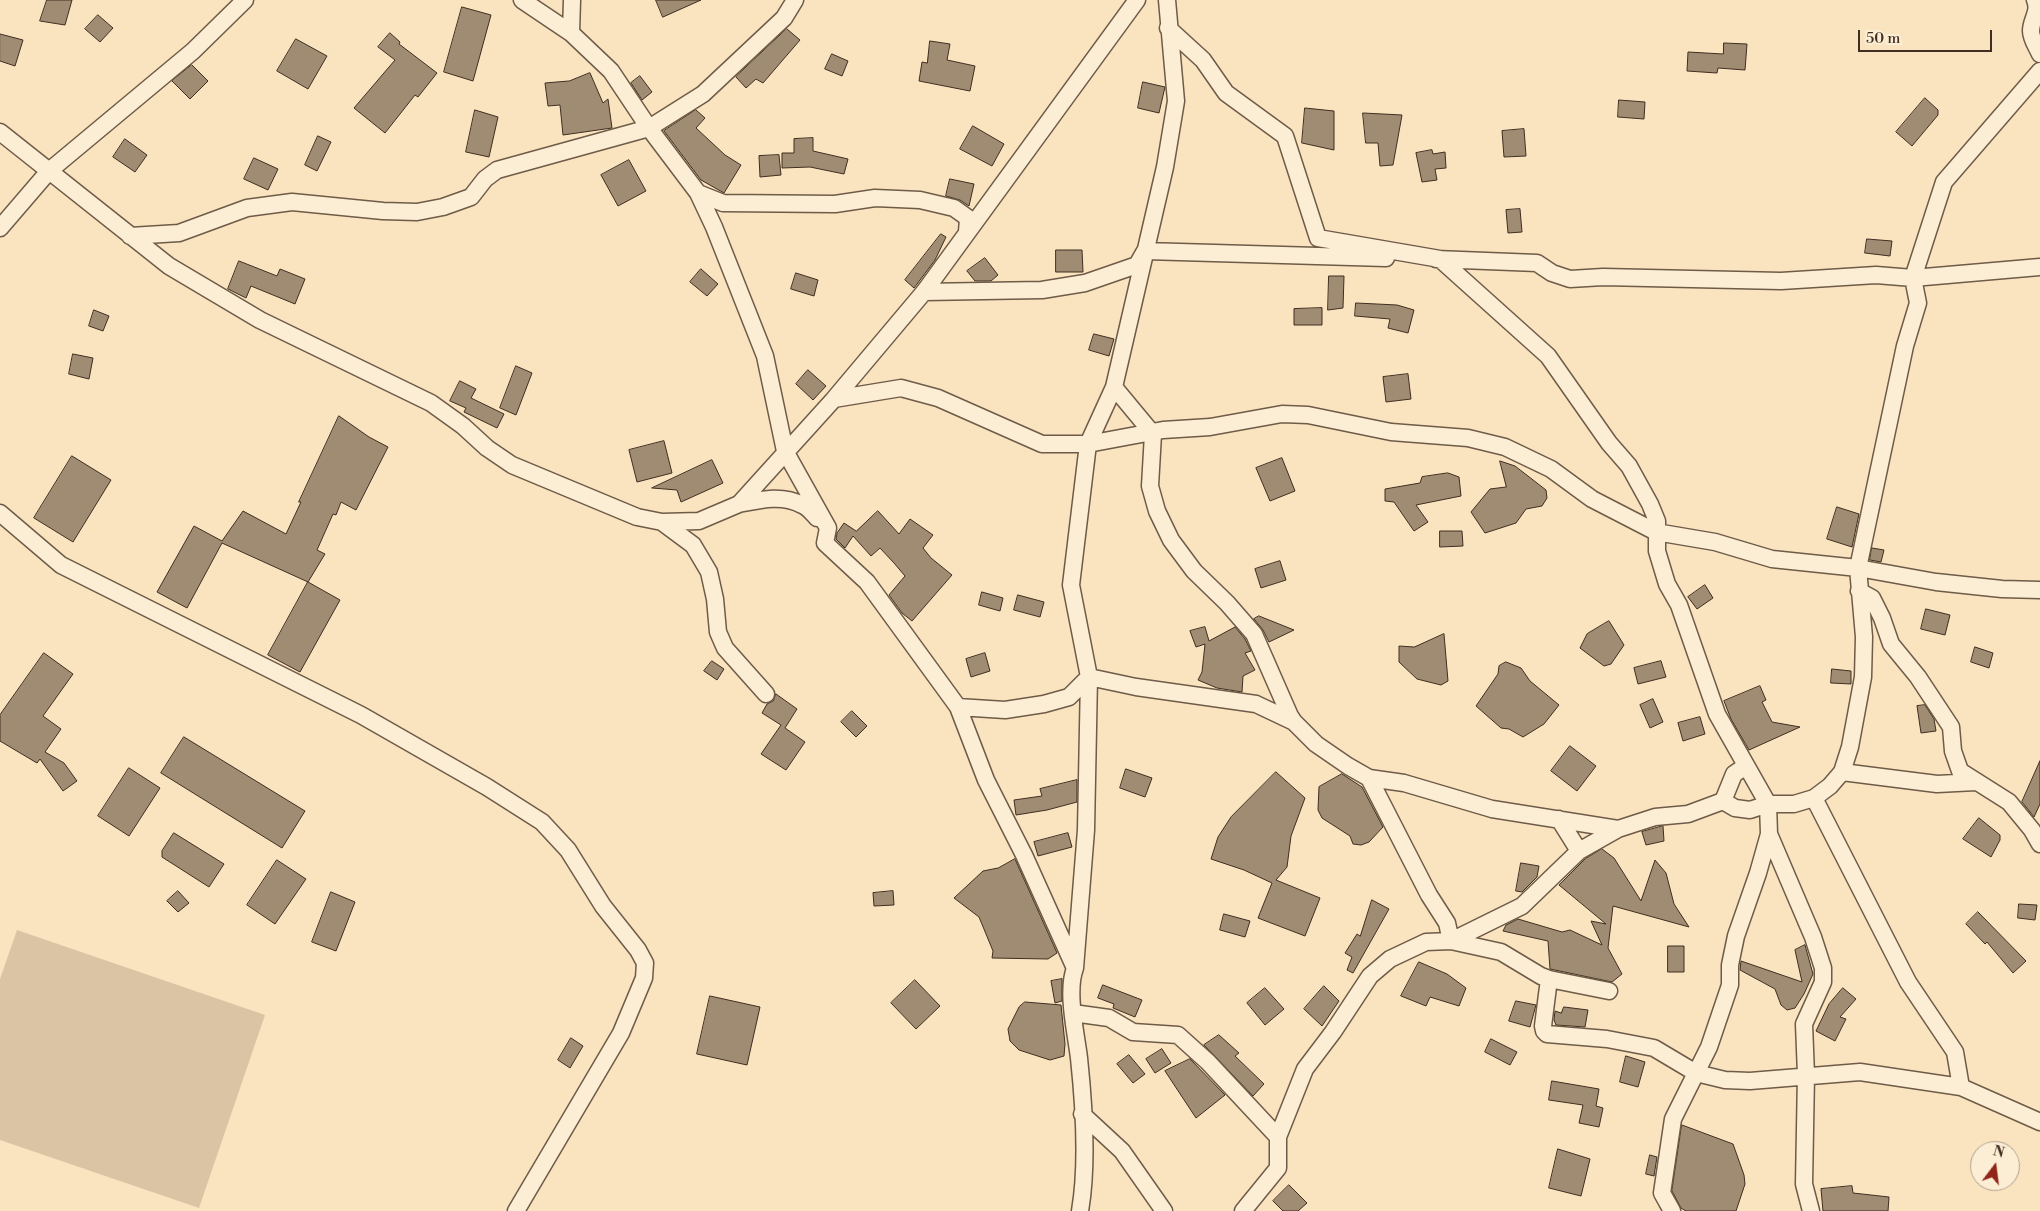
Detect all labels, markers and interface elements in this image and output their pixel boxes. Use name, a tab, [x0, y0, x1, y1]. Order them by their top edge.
scale bar	[1860, 20, 1994, 52]
text: 50 m	[1866, 29, 1900, 48]
north arrow	[1970, 1141, 2020, 1191]
text: N	[1991, 1142, 2006, 1163]

